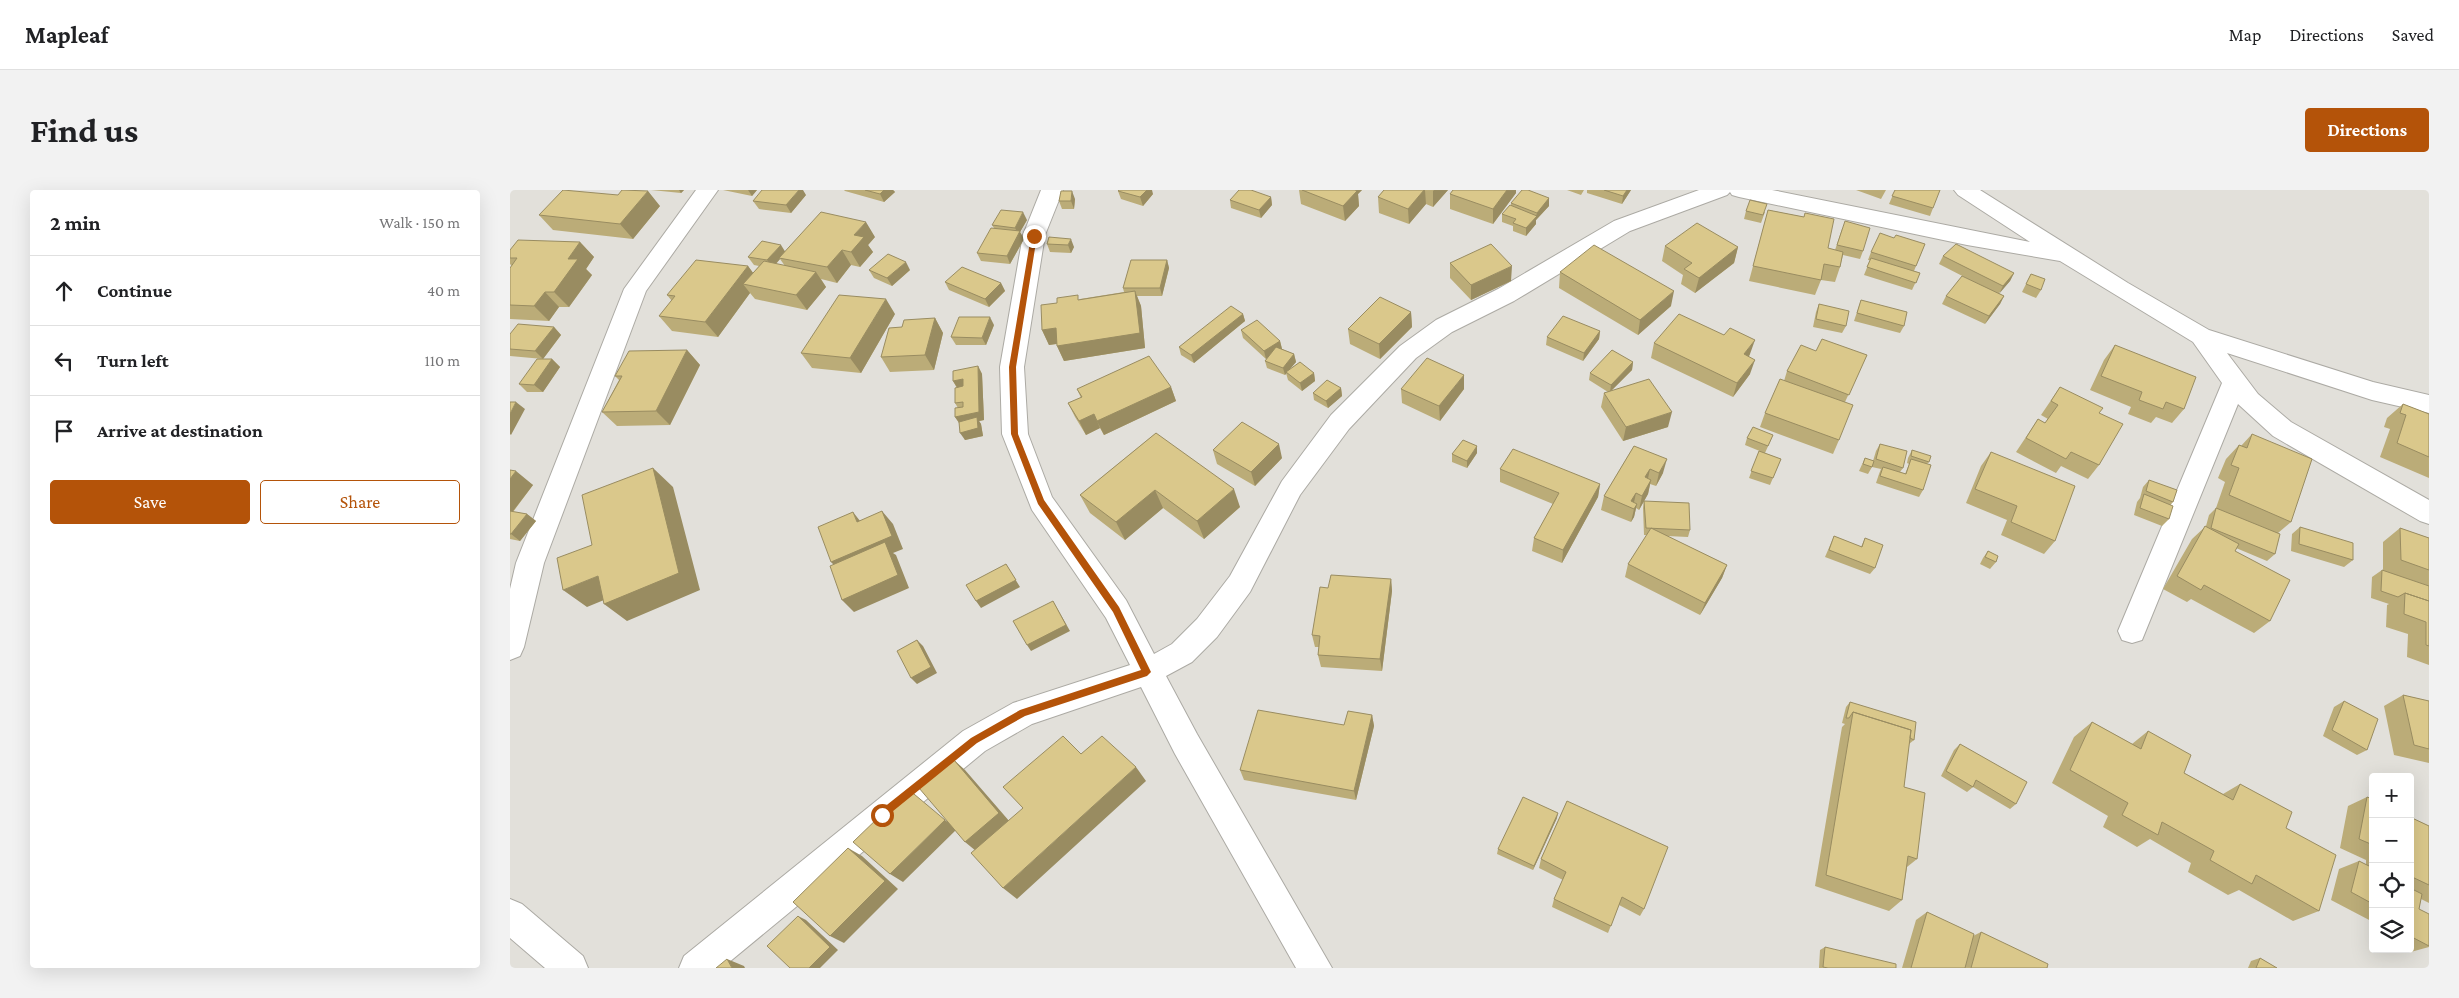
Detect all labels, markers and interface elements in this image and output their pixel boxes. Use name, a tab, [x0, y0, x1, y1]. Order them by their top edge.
text: Mapleaf	[25, 21, 108, 48]
text: Map	[2229, 25, 2261, 45]
text: Directions	[2289, 25, 2364, 45]
text: Saved	[2392, 25, 2434, 45]
button: Directions	[2305, 108, 2429, 152]
text: Find us	[30, 111, 138, 150]
text: 2 min	[50, 211, 101, 235]
text: Walk · 150 m	[379, 214, 460, 231]
route end	[1023, 225, 1046, 248]
icon: ahead	[50, 277, 78, 305]
text: Continue	[97, 280, 172, 301]
text: 40 m	[427, 282, 460, 299]
icon: left	[50, 347, 78, 375]
text: Turn left	[97, 350, 169, 371]
text: 110 m	[424, 352, 460, 369]
icon: arrive	[50, 417, 78, 445]
text: Arrive at destination	[97, 420, 263, 441]
button: Save	[50, 480, 250, 524]
button: Share	[260, 480, 460, 524]
map controls	[2369, 773, 2414, 953]
button: +	[2369, 773, 2414, 818]
route start	[871, 804, 894, 827]
button: −	[2369, 818, 2414, 863]
button: locate	[2369, 863, 2414, 908]
button: layers	[2369, 908, 2414, 953]

